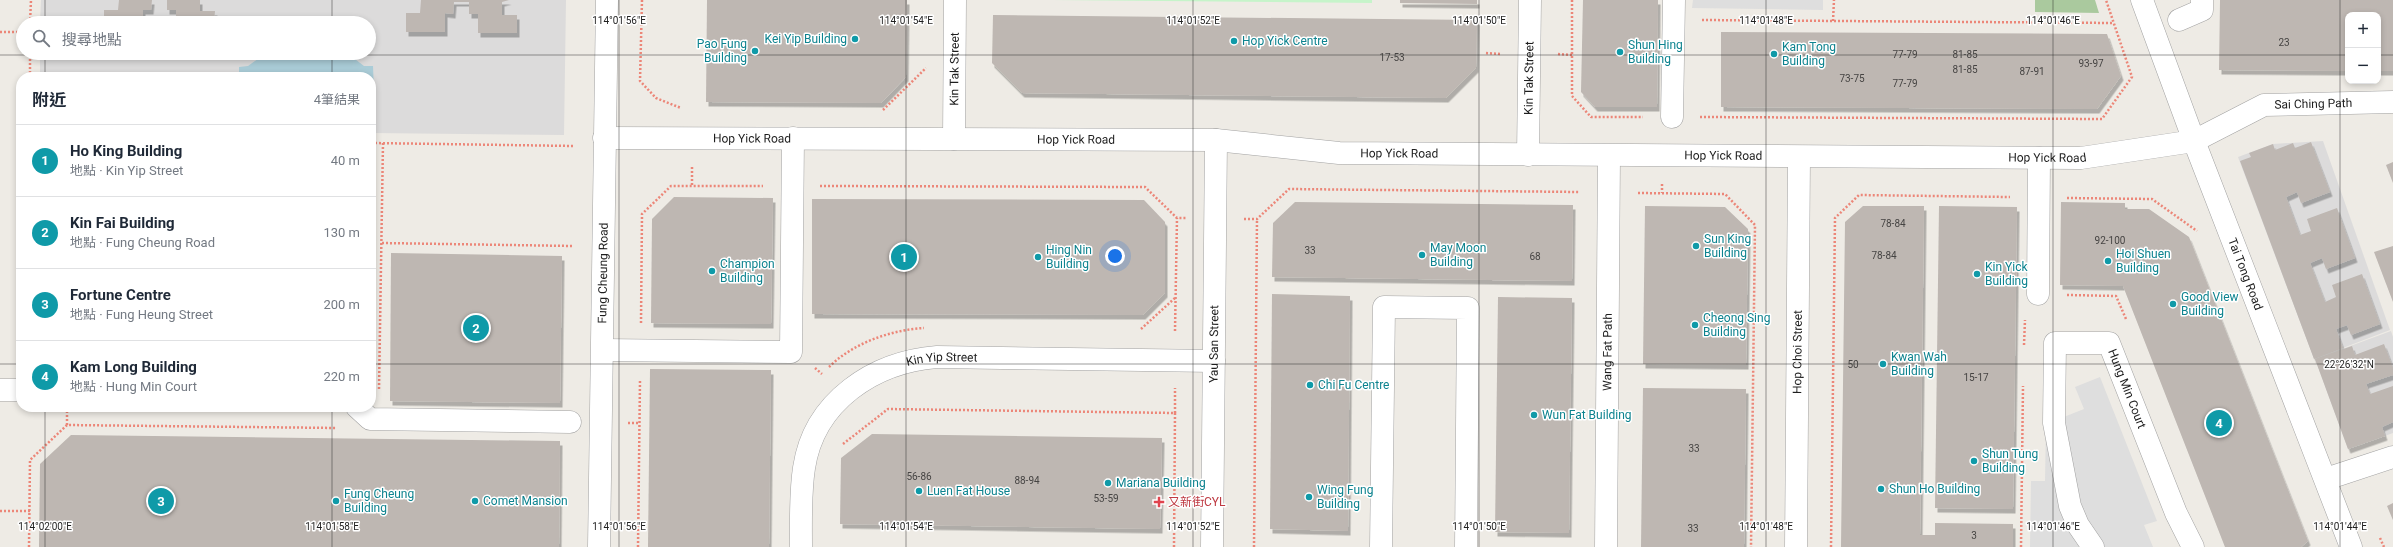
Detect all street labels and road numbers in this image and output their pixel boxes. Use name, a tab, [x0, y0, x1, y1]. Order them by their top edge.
street label: Kin Tak Street	[947, 32, 962, 106]
street label: Kin Tak Street	[1522, 41, 1536, 115]
street label: Sai Ching Path	[2274, 96, 2352, 112]
street label: Hop Yick Road	[713, 131, 791, 146]
street label: Hop Yick Road	[1037, 132, 1115, 147]
street label: Hop Yick Road	[1360, 146, 1438, 161]
street label: Hop Yick Road	[1684, 148, 1762, 163]
street label: Hop Yick Road	[2008, 150, 2087, 165]
street label: Fung Cheung Road	[595, 222, 611, 324]
street label: Tai Tong Road	[2225, 236, 2266, 312]
street label: Yau San Street	[1207, 305, 1221, 383]
street label: Hop Choi Street	[1790, 310, 1805, 394]
street label: Wang Fat Path	[1600, 313, 1615, 391]
street label: Hung Min Court	[2105, 347, 2149, 431]
street label: Kin Yip Street	[905, 350, 978, 369]

